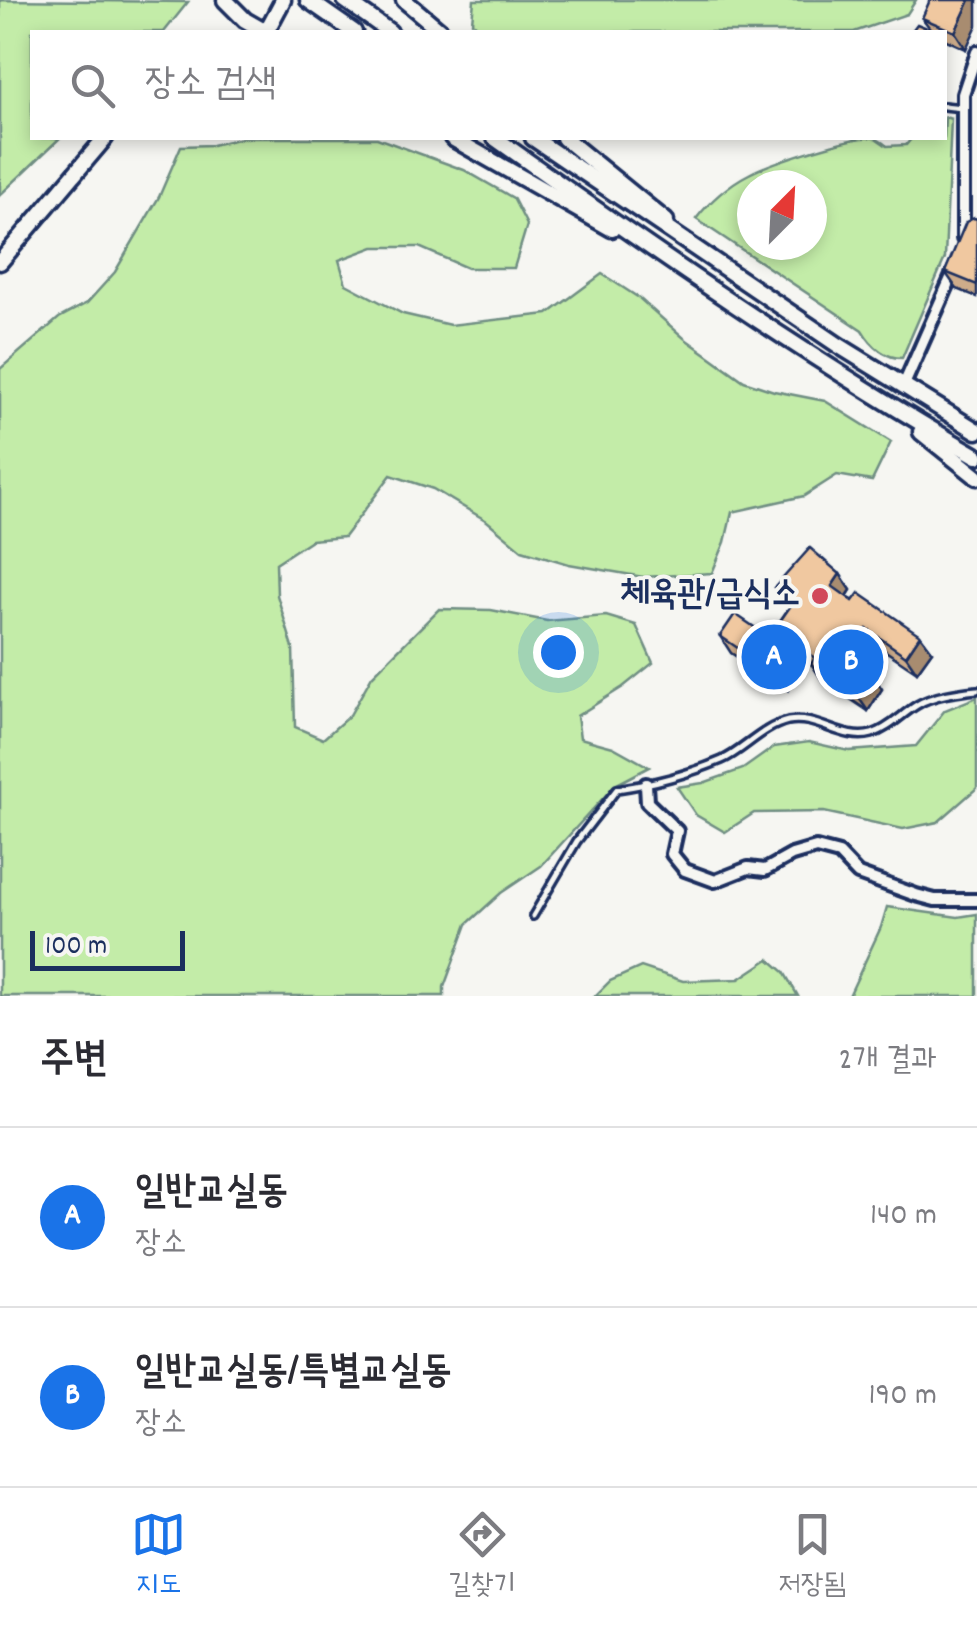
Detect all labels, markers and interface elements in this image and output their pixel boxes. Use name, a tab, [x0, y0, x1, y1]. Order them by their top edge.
search box	[30, 30, 947, 140]
icon: search	[65, 58, 120, 113]
text: 장소 검색	[145, 58, 276, 113]
north arrow	[737, 170, 827, 260]
place label: 체육관/급식소	[620, 571, 800, 621]
marker: 체육관/급식소	[809, 585, 831, 607]
pin: A	[742, 620, 806, 694]
pin: B	[818, 624, 884, 700]
your location	[533, 627, 584, 678]
scale bar	[30, 926, 185, 970]
text: 100 m	[45, 928, 107, 968]
text: 주변	[40, 1032, 108, 1092]
text: 2개 결과	[838, 1039, 937, 1085]
text: 일반교실동	[135, 1166, 288, 1221]
text: A	[64, 1194, 81, 1240]
text: 140 m	[870, 1194, 937, 1240]
text: 장소	[135, 1222, 187, 1268]
text: 일반교실동/특별교실동	[135, 1346, 452, 1401]
text: B	[65, 1374, 80, 1420]
text: 190 m	[869, 1374, 937, 1420]
text: 장소	[135, 1402, 187, 1448]
tab: 지도	[131, 1507, 186, 1607]
tab: 길찾기	[448, 1507, 516, 1607]
tab: 저장됨	[778, 1507, 846, 1607]

